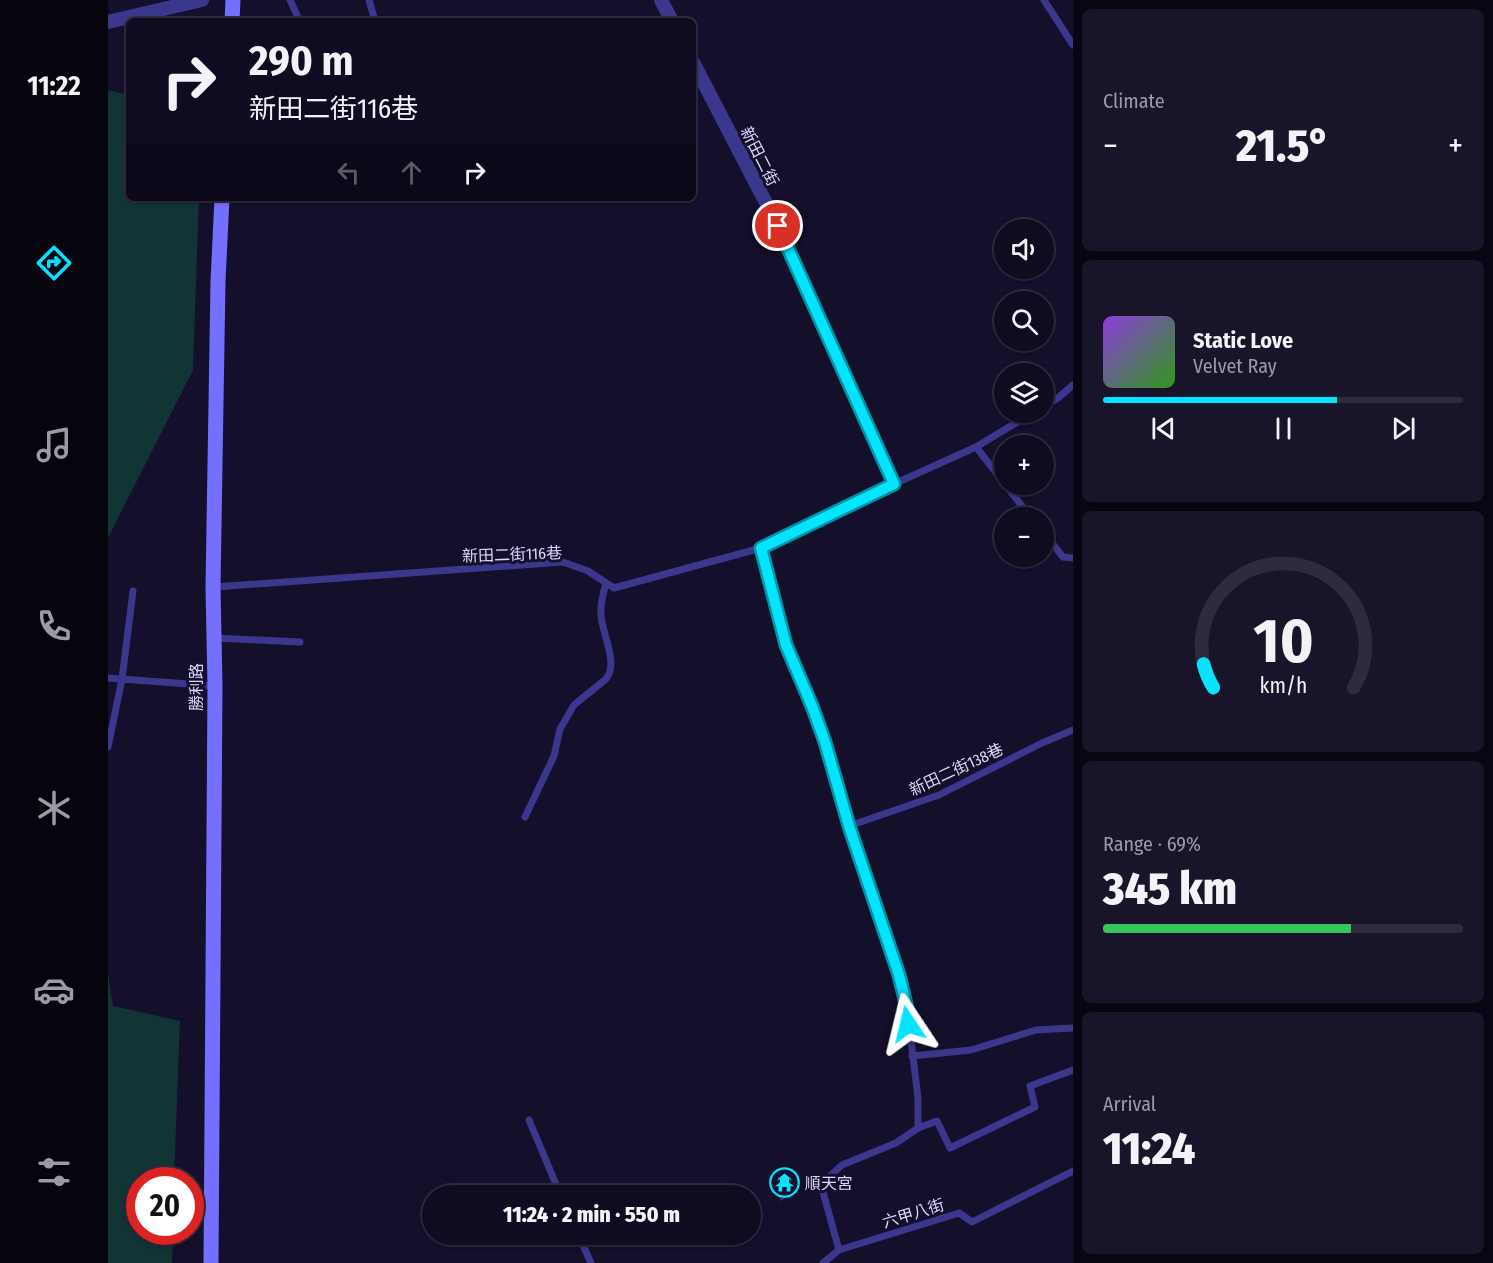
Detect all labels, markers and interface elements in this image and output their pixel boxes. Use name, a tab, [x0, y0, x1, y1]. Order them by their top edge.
text: 290 m	[249, 36, 354, 86]
icon: right	[150, 42, 228, 120]
text: 11:22	[27, 70, 81, 102]
text: Climate	[1103, 89, 1165, 113]
text: 新田二街116巷	[249, 93, 418, 125]
text: 21.5°	[1236, 119, 1330, 173]
street label: 新田二街	[737, 123, 783, 189]
text: −	[1103, 126, 1118, 166]
text: +	[1448, 126, 1463, 166]
icon: left	[332, 156, 365, 189]
icon: ahead	[395, 156, 428, 189]
icon: right	[458, 156, 491, 189]
pin	[752, 200, 803, 251]
icon: arrive	[761, 209, 794, 242]
map controls	[994, 219, 1054, 567]
button: sound	[994, 219, 1054, 279]
icon: directions	[33, 242, 75, 284]
button: search	[994, 291, 1054, 351]
text: Static Love	[1193, 327, 1293, 354]
text: Velvet Ray	[1193, 354, 1277, 378]
button: layers	[994, 363, 1054, 423]
icon: previous	[1147, 412, 1180, 445]
icon: pause	[1267, 412, 1300, 445]
icon: next	[1387, 412, 1420, 445]
icon: music	[33, 424, 75, 466]
button: +	[994, 435, 1054, 495]
button: −	[994, 507, 1054, 567]
street label: 新田二街116巷	[462, 543, 562, 566]
icon: phone	[33, 605, 75, 647]
text: 10	[1253, 605, 1313, 680]
street label: 勝利路	[187, 663, 206, 711]
text: km/h	[1259, 674, 1307, 700]
street label: 新田二街138巷	[906, 739, 1006, 800]
icon: climate	[33, 787, 75, 829]
text: Range · 69%	[1103, 832, 1201, 856]
text: 345 km	[1103, 862, 1237, 916]
icon: car	[33, 969, 75, 1011]
position arrow	[876, 992, 940, 1056]
text: Arrival	[1103, 1092, 1156, 1116]
text: 11:24	[1103, 1122, 1195, 1176]
icon: filters	[33, 1151, 75, 1193]
speed limit sign: 20	[126, 1167, 204, 1245]
temple icon: 順天宮	[768, 1167, 800, 1199]
place label: 順天宮	[805, 1174, 853, 1193]
street label: 六甲八街	[880, 1195, 947, 1232]
text: 11:24 · 2 min · 550 m	[503, 1201, 680, 1228]

